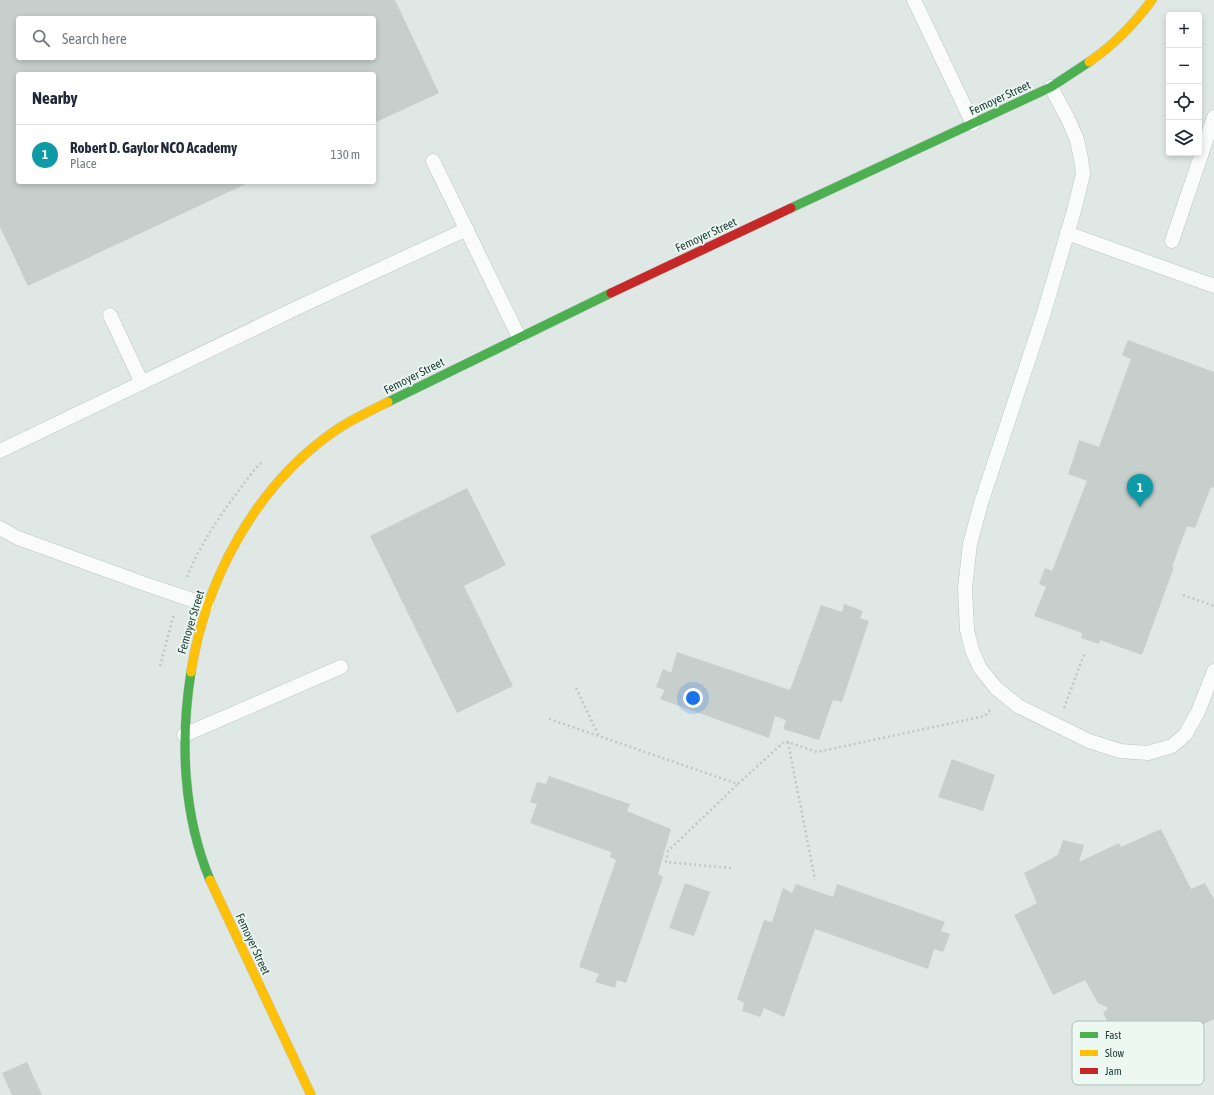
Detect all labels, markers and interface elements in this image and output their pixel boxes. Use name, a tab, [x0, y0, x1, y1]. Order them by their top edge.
map controls	[1166, 12, 1202, 156]
button: +	[1166, 12, 1202, 48]
search box	[16, 16, 376, 60]
icon: search	[30, 27, 52, 49]
text: Search here	[62, 30, 127, 47]
button: −	[1166, 48, 1202, 84]
street label: Femoyer Street	[967, 77, 1033, 118]
button: locate	[1166, 84, 1202, 120]
text: Nearby	[32, 88, 78, 108]
button: layers	[1166, 120, 1202, 156]
text: Robert D. Gaylor NCO Academy	[70, 139, 237, 156]
text: 1	[42, 147, 48, 162]
text: 130 m	[331, 147, 360, 162]
text: Place	[70, 156, 97, 171]
street label: Femoyer Street	[673, 214, 739, 255]
street label: Femoyer Street	[381, 355, 447, 397]
pin: 1	[1127, 474, 1153, 507]
street label: Femoyer Street	[175, 588, 207, 656]
your location	[683, 688, 703, 708]
street label: Femoyer Street	[233, 911, 274, 977]
legend	[1072, 1021, 1204, 1085]
text: Fast	[1105, 1029, 1121, 1041]
text: Slow	[1105, 1047, 1124, 1059]
text: Jam	[1105, 1065, 1122, 1077]

